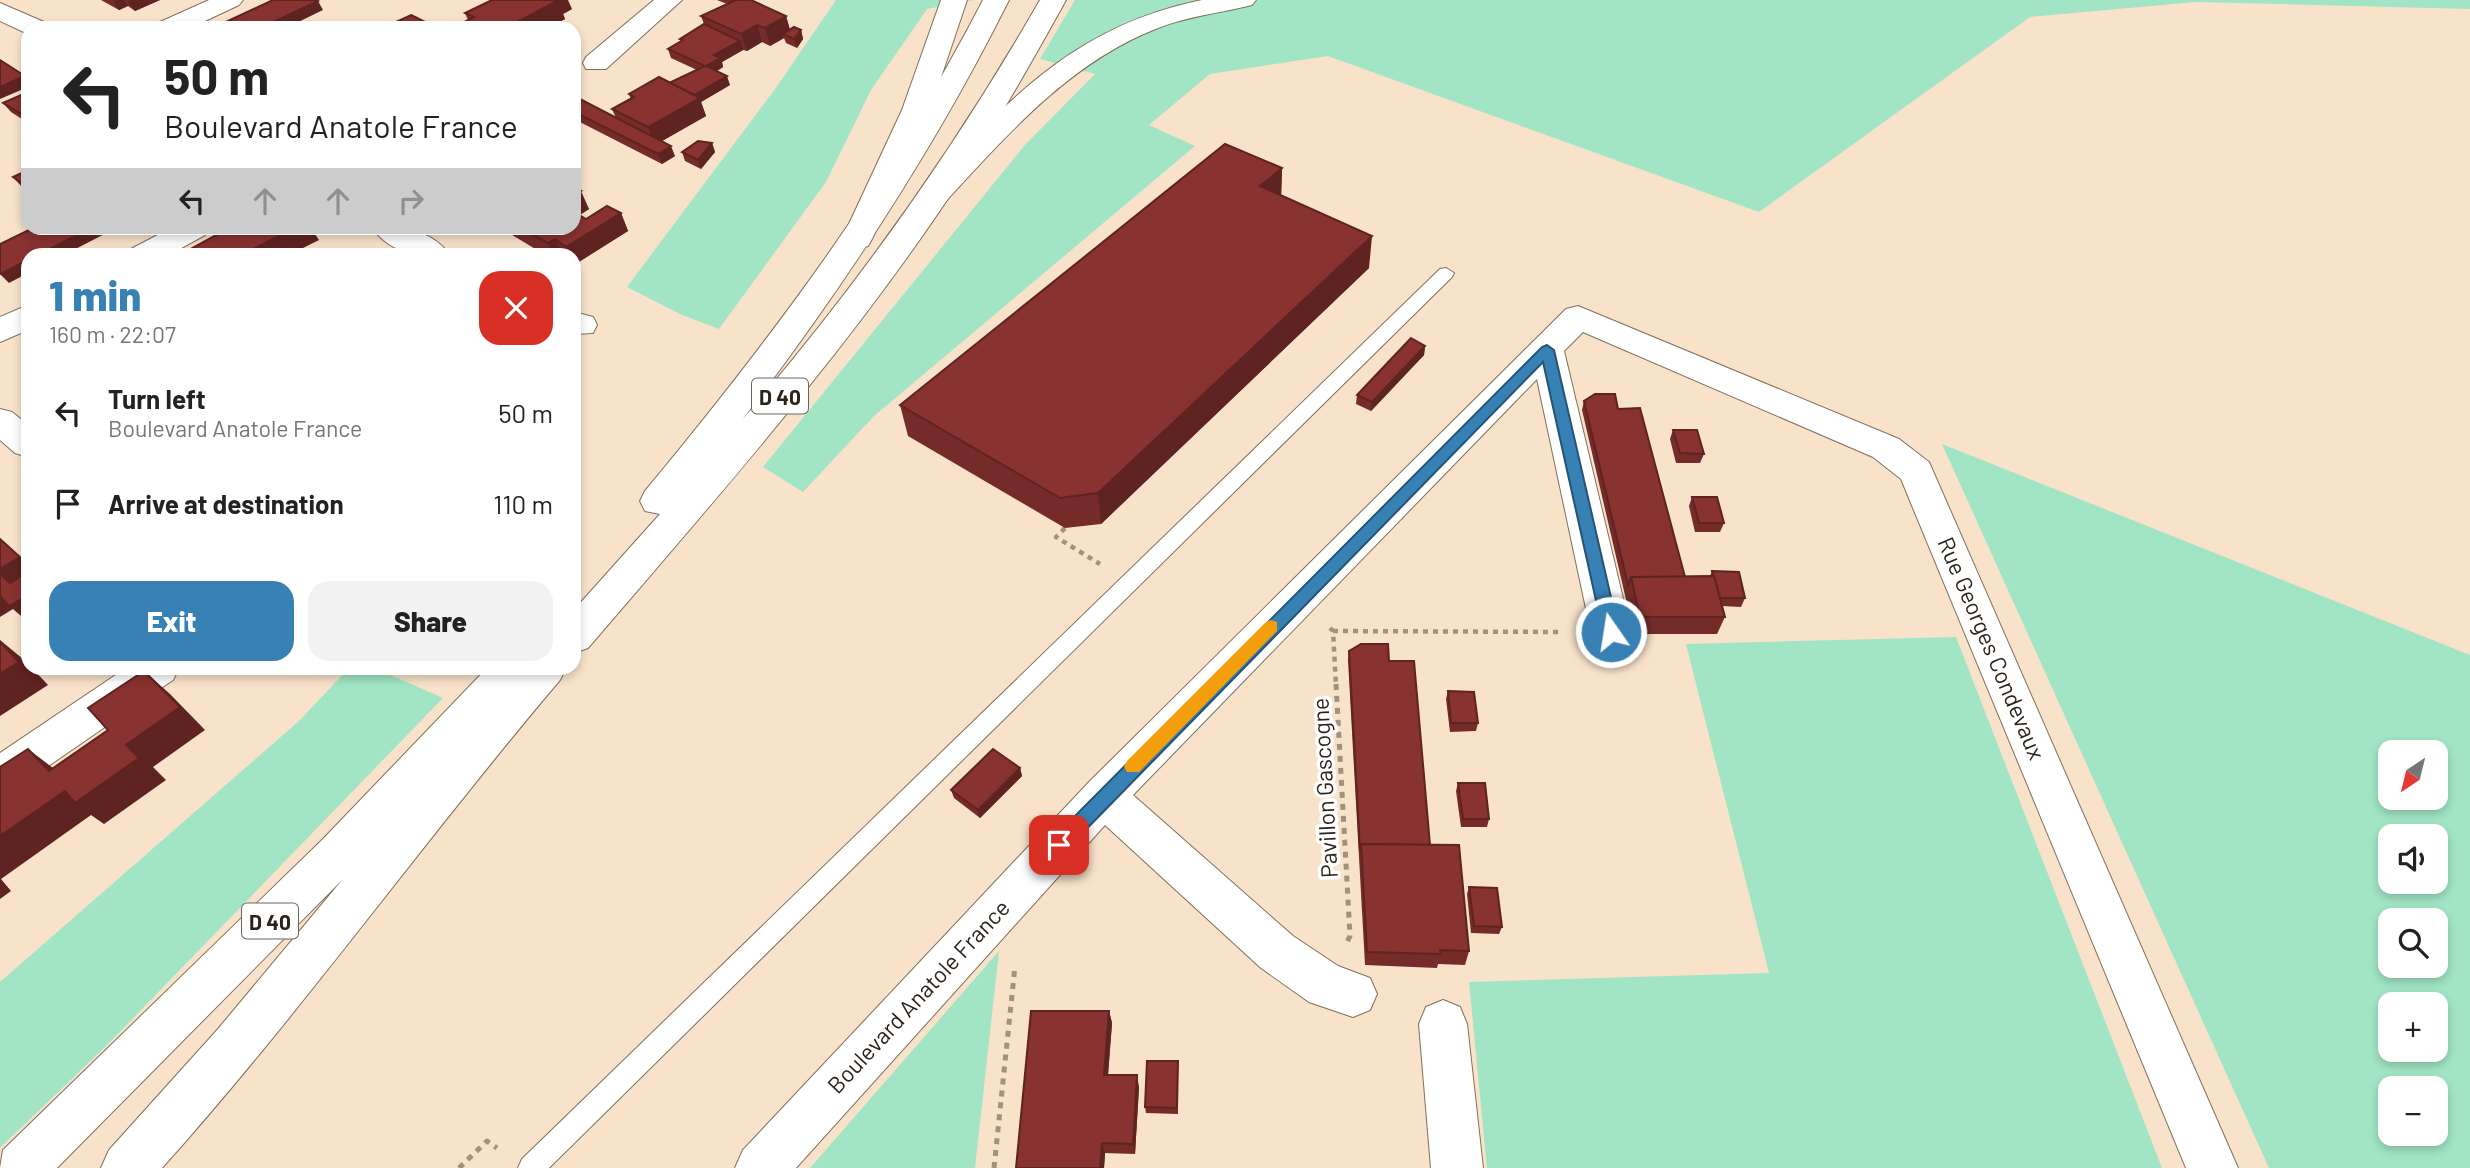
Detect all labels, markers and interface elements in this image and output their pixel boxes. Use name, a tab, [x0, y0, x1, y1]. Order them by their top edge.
text: 50 m	[164, 46, 269, 105]
icon: left	[49, 49, 140, 140]
text: Boulevard Anatole France	[164, 106, 518, 144]
icon: left	[173, 182, 211, 220]
icon: ahead	[246, 182, 284, 220]
icon: ahead	[319, 182, 357, 220]
icon: right	[392, 182, 430, 220]
text: 1 min	[49, 269, 141, 319]
button: close	[479, 271, 553, 345]
text: 160 m · 22:07	[49, 320, 176, 348]
road number: D 40	[752, 378, 808, 414]
text: Turn left	[108, 383, 206, 414]
icon: left	[49, 394, 87, 432]
text: 50 m	[498, 397, 553, 428]
text: Boulevard Anatole France	[108, 414, 362, 442]
icon: arrive	[49, 485, 87, 523]
text: Arrive at destination	[108, 488, 344, 519]
text: 110 m	[493, 488, 553, 519]
street label: Rue Georges Condevaux	[1932, 532, 2052, 764]
button: Exit	[49, 581, 294, 661]
button: Share	[308, 581, 553, 661]
position arrow	[1574, 595, 1648, 669]
street label: Pavillon Gascogne	[1305, 697, 1343, 879]
north arrow	[2378, 740, 2448, 810]
map controls	[2378, 740, 2448, 1146]
pin	[1029, 815, 1089, 875]
button: sound	[2378, 824, 2448, 894]
icon: arrive	[1040, 826, 1078, 864]
street label: Boulevard Anatole France	[821, 893, 1015, 1099]
road number: D 40	[242, 904, 298, 939]
button: search	[2378, 908, 2448, 978]
button: +	[2378, 992, 2448, 1062]
button: −	[2378, 1076, 2448, 1146]

